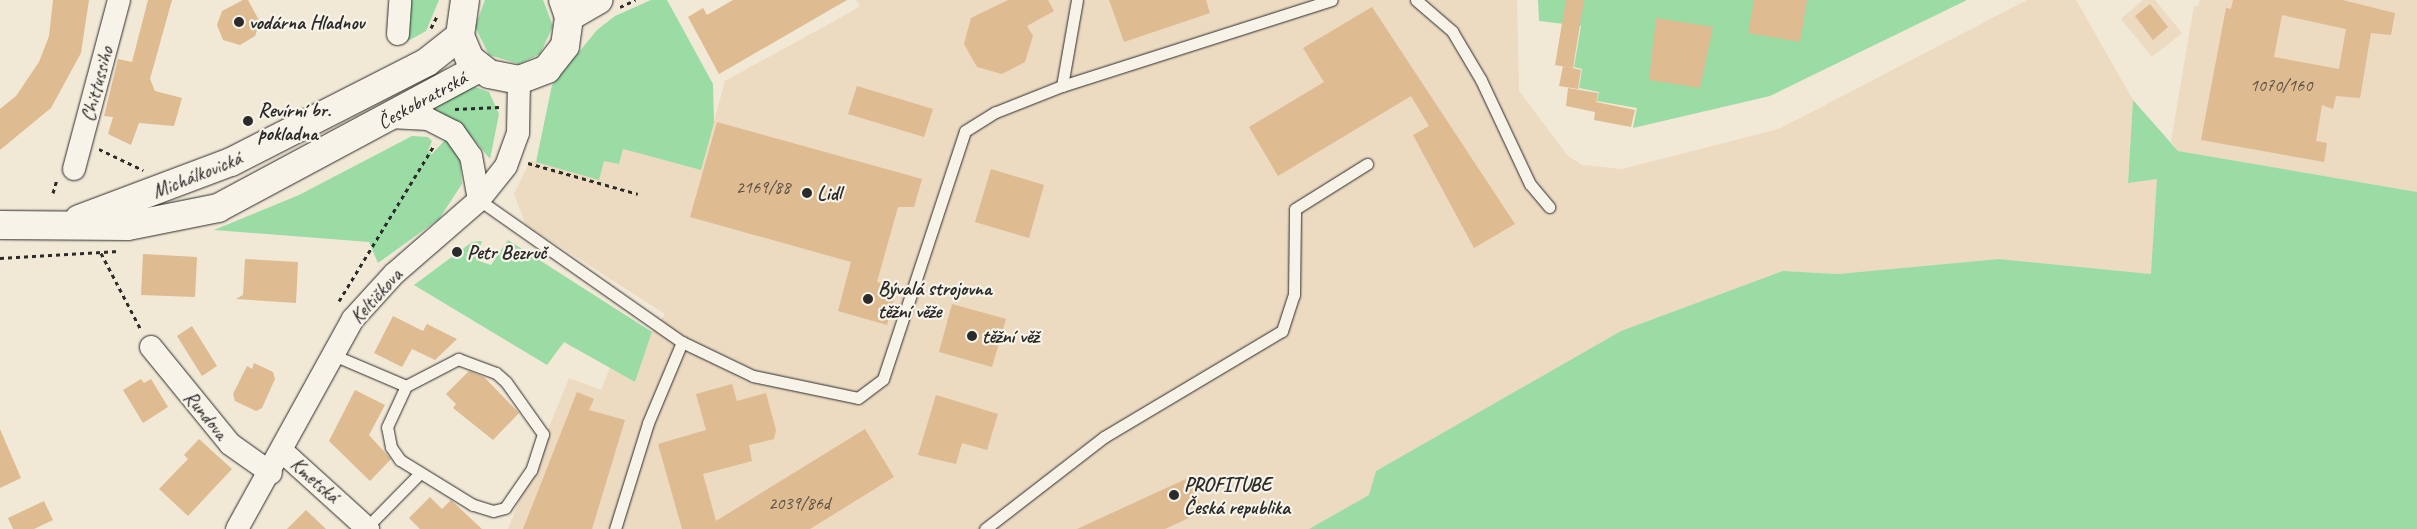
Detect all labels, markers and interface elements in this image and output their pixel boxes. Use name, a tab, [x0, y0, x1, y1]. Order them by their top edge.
place label: vodárna Hladnov	[249, 10, 365, 34]
marker: vodárna Hladnov	[233, 16, 245, 28]
street label: Chittussiho	[75, 44, 119, 124]
street label: Českobratrská	[373, 66, 471, 134]
house number: 1070/160	[2250, 74, 2312, 96]
place label: Revírní br. pokladna	[258, 98, 331, 145]
marker: Revírní br. pokladna	[242, 115, 254, 127]
street label: Michálkovická	[149, 146, 245, 204]
house number: 2169/88	[736, 176, 790, 198]
place label: Lidl	[817, 181, 841, 205]
marker: Lidl	[801, 187, 813, 199]
place label: Petr Bezruč	[467, 240, 546, 264]
marker: Petr Bezruč	[451, 246, 463, 258]
street label: Keltičkova	[345, 263, 407, 329]
place label: Bývalá strojovna těžní věže	[878, 276, 991, 323]
marker: Bývalá strojovna těžní věže	[862, 293, 874, 305]
place label: těžní věž	[982, 324, 1039, 348]
marker: těžní věž	[966, 330, 978, 342]
street label: Rundova	[179, 386, 233, 444]
street label: Kmetská	[286, 452, 344, 508]
place label: PROFITUBE Česká republika	[1184, 472, 1290, 519]
marker: PROFITUBE Česká republika	[1168, 489, 1180, 501]
house number: 2039/86d	[768, 492, 830, 514]

